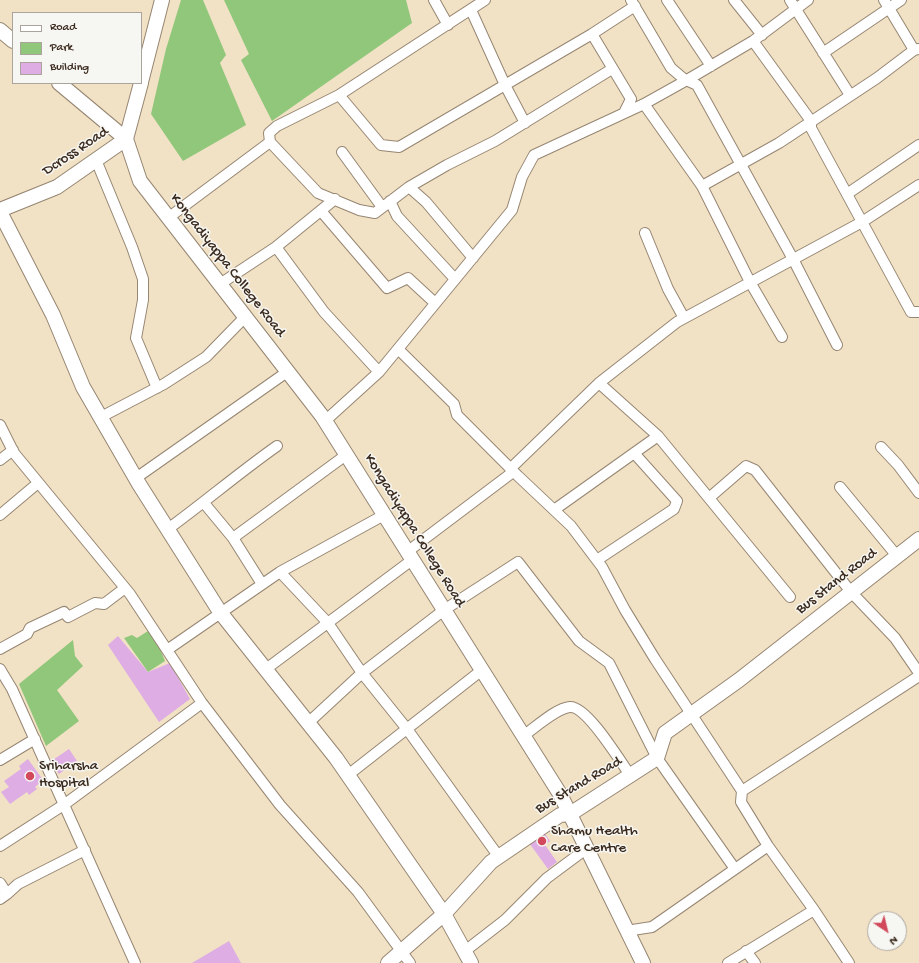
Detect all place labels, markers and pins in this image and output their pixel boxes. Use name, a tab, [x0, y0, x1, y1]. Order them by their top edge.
place label: Sriharsha Hospital	[39, 758, 98, 793]
marker: Sriharsha Hospital	[24, 770, 36, 782]
place label: Shamu Health Care Centre	[551, 823, 638, 858]
marker: Shamu Health Care Centre	[536, 835, 548, 847]

